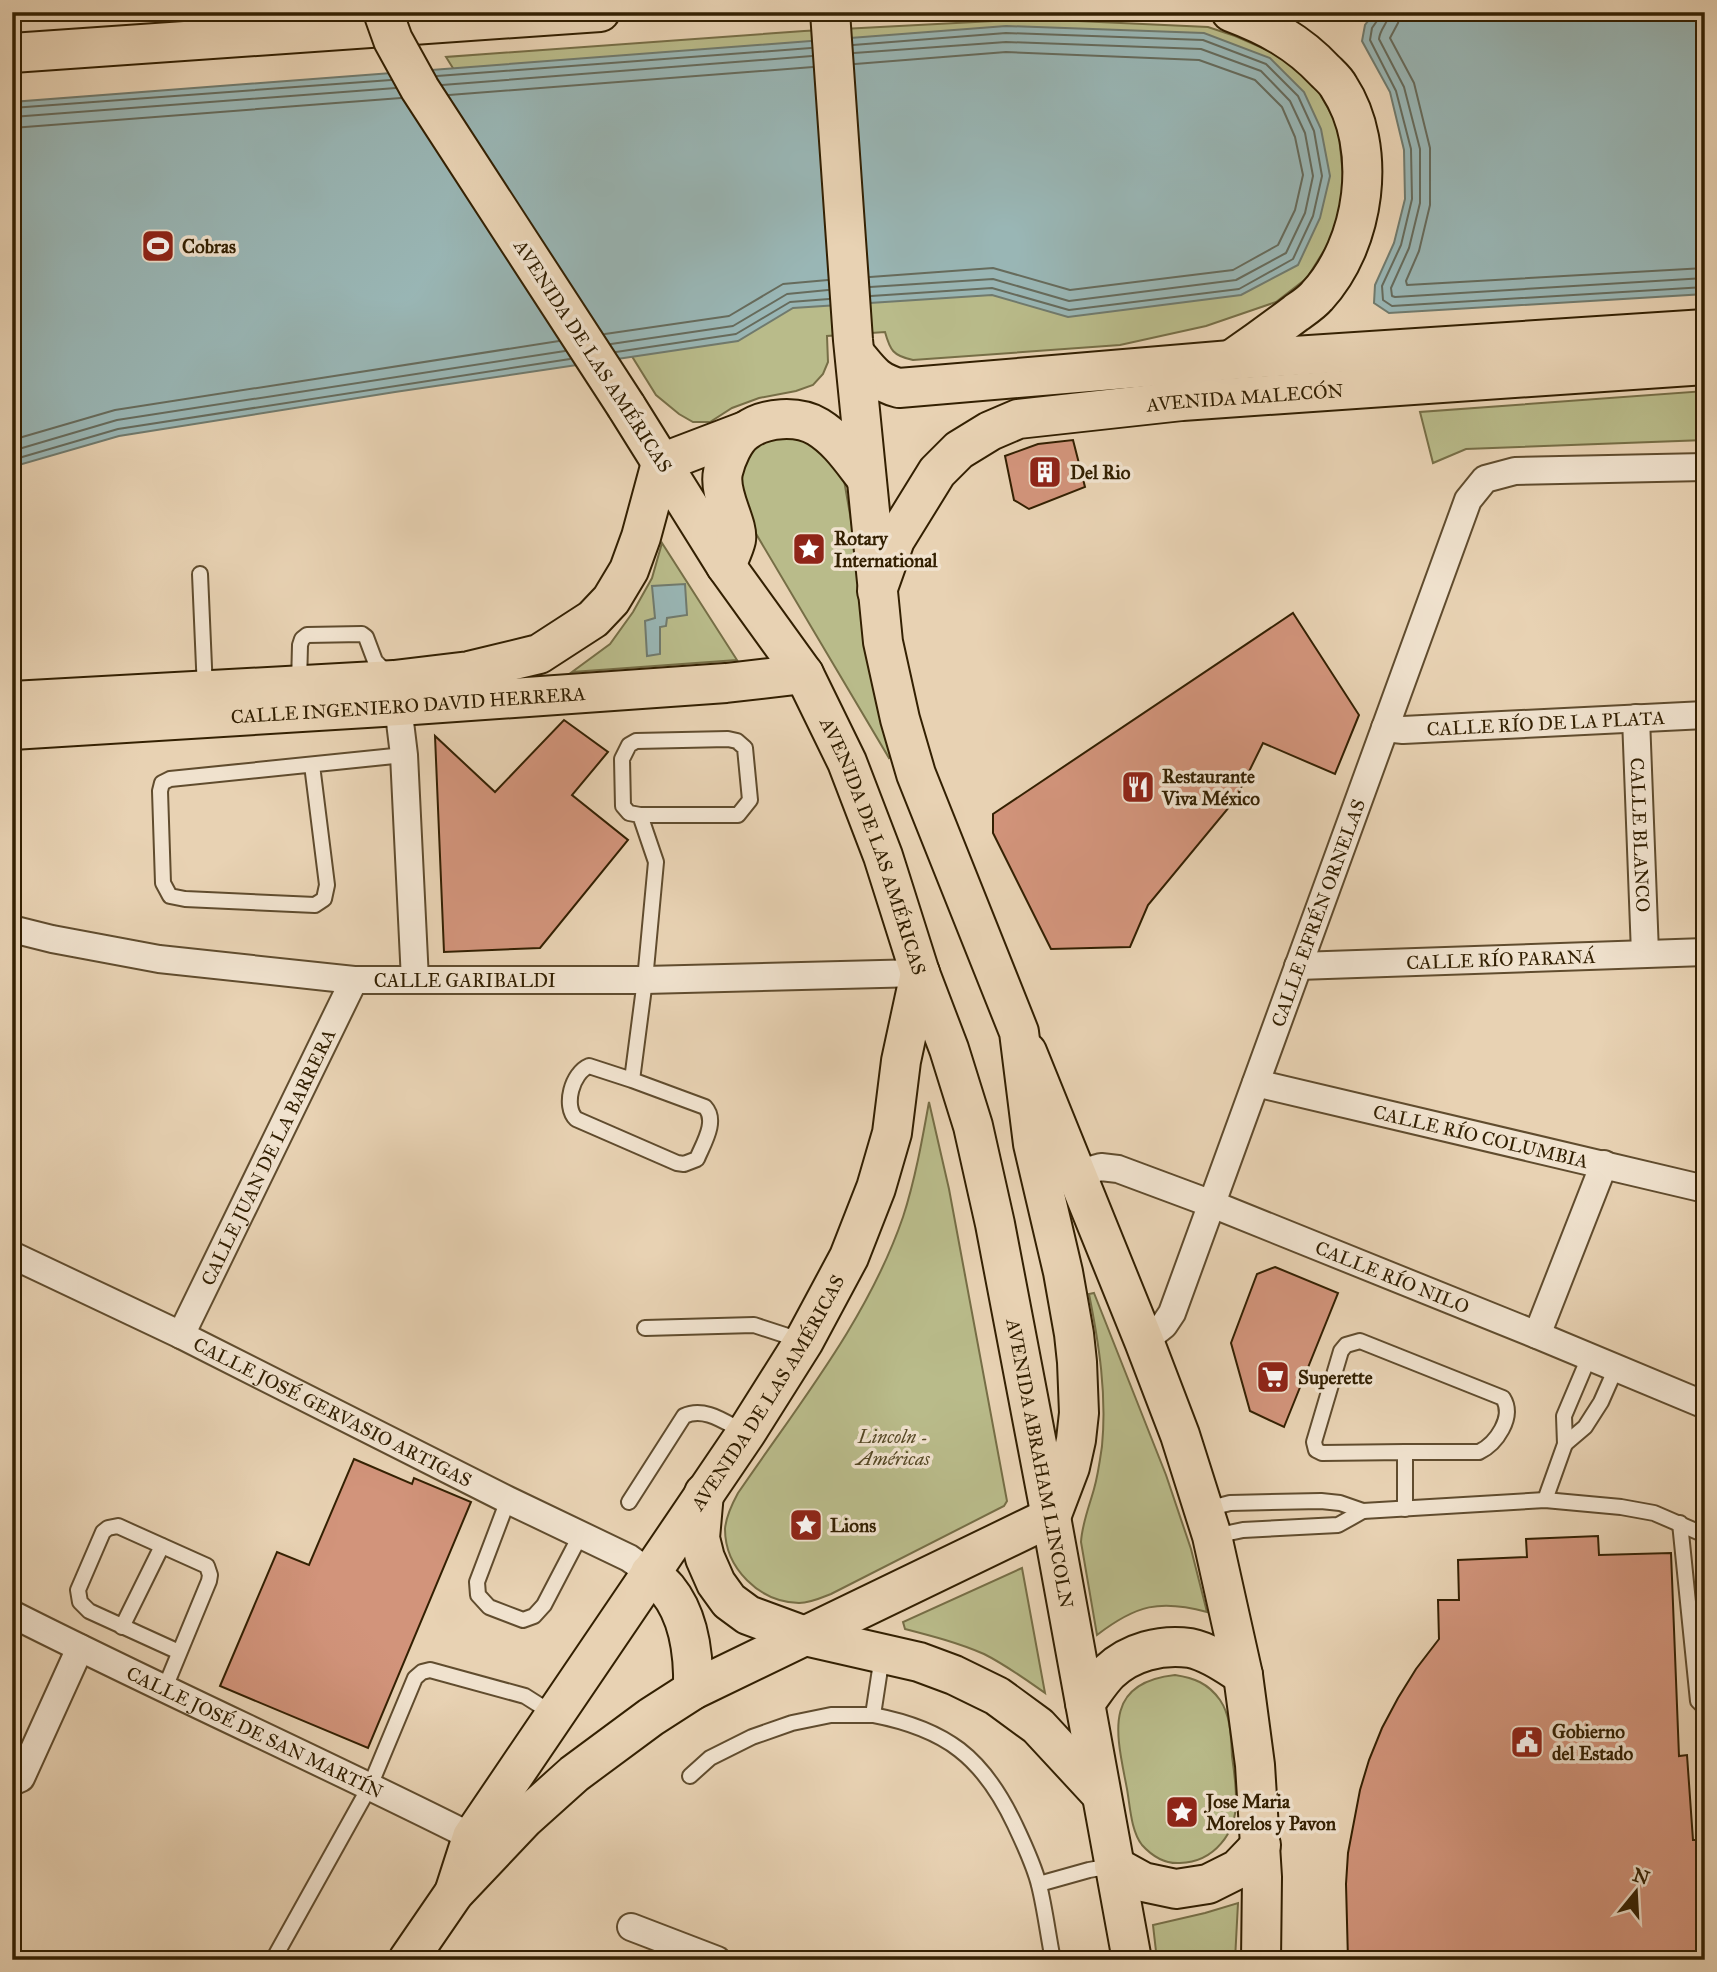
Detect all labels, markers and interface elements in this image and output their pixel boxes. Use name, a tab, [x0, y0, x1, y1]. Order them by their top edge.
sports icon: Cobras	[139, 227, 177, 265]
street label: AVENIDA DE LAS AMÉRICAS	[509, 234, 678, 477]
place label: Cobras	[182, 235, 236, 258]
street label: AVENIDA MALECÓN	[1144, 378, 1344, 416]
building icon: Del Rio	[1026, 453, 1064, 491]
place label: Del Rio	[1070, 461, 1131, 484]
place label: Rotary International	[834, 527, 938, 572]
place icon: Rotary International	[790, 530, 828, 568]
street label: CALLE INGENIERO DAVID HERRERA	[230, 681, 587, 728]
street label: CALLE RÍO DE LA PLATA	[1426, 705, 1666, 740]
street label: AVENIDA DE LAS AMÉRICAS	[815, 713, 931, 978]
street label: CALLE BLANCO	[1626, 757, 1655, 913]
place label: Restaurante Viva México	[1161, 765, 1260, 810]
restaurant icon: Restaurante Viva México	[1119, 768, 1157, 806]
street label: CALLE EFRÉN ORNELAS	[1266, 796, 1370, 1030]
street label: CALLE RÍO PARANÁ	[1406, 943, 1596, 974]
street label: CALLE GARIBALDI	[374, 969, 556, 992]
street label: CALLE JUAN DE LA BARRERA	[196, 1025, 340, 1289]
street label: CALLE RÍO COLUMBIA	[1371, 1100, 1591, 1173]
street label: CALLE RÍO NILO	[1312, 1235, 1473, 1318]
street label: AVENIDA DE LAS AMÉRICAS	[685, 1271, 849, 1515]
street label: AVENIDA ABRAHAM LINCOLN	[1002, 1316, 1079, 1610]
street label: CALLE JOSÉ GERVASIO ARTIGAS	[190, 1332, 476, 1491]
supermarket icon: Superette	[1254, 1358, 1292, 1396]
place label: Superette	[1298, 1366, 1373, 1390]
park label: Lincoln - Américas	[854, 1425, 930, 1470]
place icon: Lions	[787, 1506, 825, 1544]
place label: Lions	[830, 1514, 876, 1537]
street label: CALLE JOSÉ DE SAN MARTÍN	[123, 1661, 387, 1803]
place label: Gobierno del Estado	[1552, 1720, 1634, 1765]
public building icon: Gobierno del Estado	[1508, 1723, 1546, 1761]
place label: Jose Maria Morelos y Pavon	[1203, 1790, 1337, 1836]
place icon: Jose Maria Morelos y Pavon	[1163, 1793, 1201, 1831]
north arrow	[1602, 1856, 1672, 1926]
text: N	[1630, 1863, 1652, 1890]

